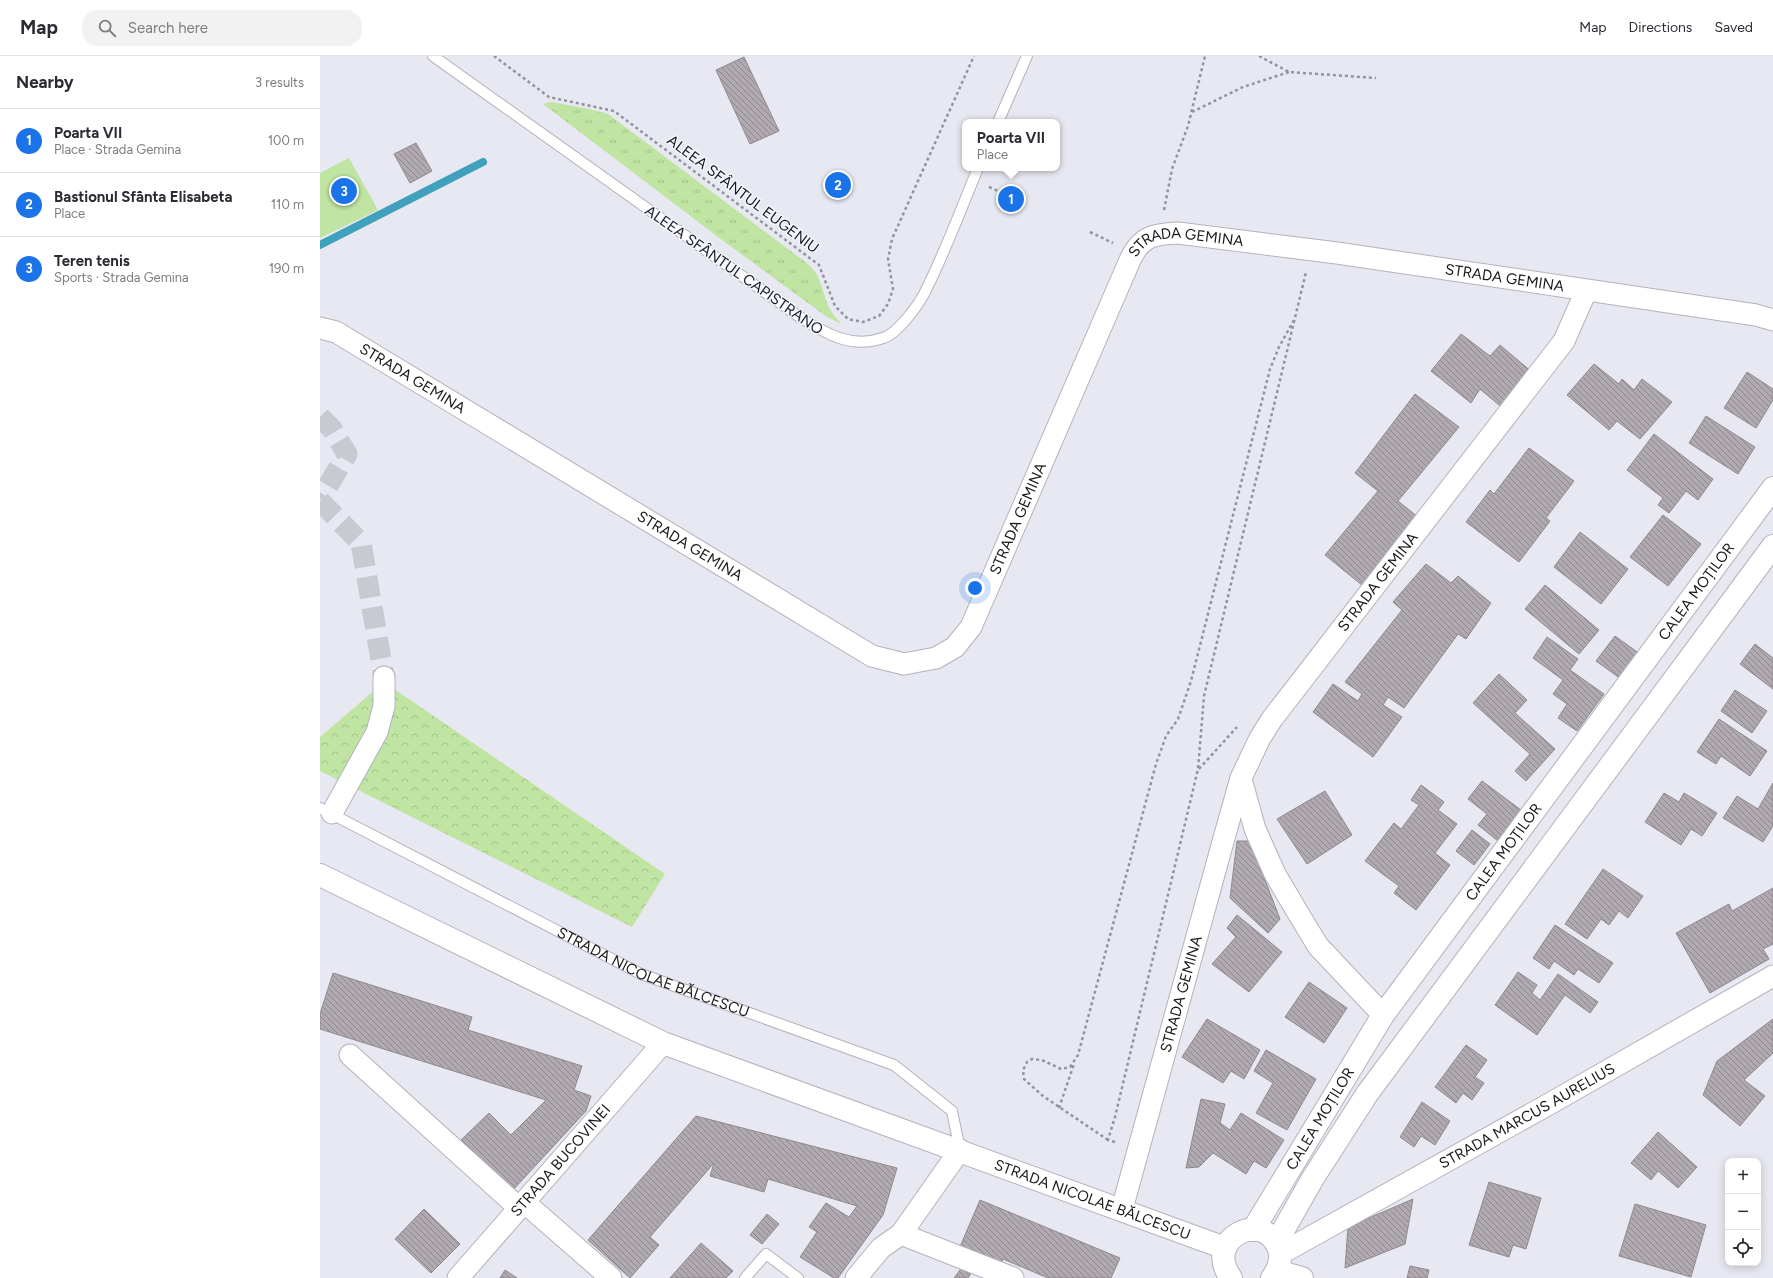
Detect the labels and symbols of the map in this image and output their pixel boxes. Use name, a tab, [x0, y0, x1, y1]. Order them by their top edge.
street label: ALEEA SFÂNTUL EUGENIU	[664, 131, 822, 257]
pin: 2	[825, 170, 851, 200]
pin: 3	[331, 176, 357, 206]
pin: 1	[998, 184, 1024, 214]
street label: ALEEA SFÂNTUL CAPISTRANO	[642, 202, 826, 338]
street label: STRADA GEMINA	[1125, 224, 1244, 260]
street label: STRADA GEMINA	[1444, 260, 1565, 296]
street label: STRADA GEMINA	[357, 340, 469, 417]
street label: STRADA GEMINA	[986, 460, 1050, 577]
street label: STRADA GEMINA	[634, 507, 746, 585]
street label: STRADA GEMINA	[1334, 529, 1422, 635]
street label: CALEA MOȚILOR	[1654, 539, 1738, 644]
your location	[965, 578, 985, 598]
street label: CALEA MOȚILOR	[1462, 800, 1546, 904]
street label: STRADA NICOLAE BĂLCESCU	[554, 923, 752, 1021]
street label: STRADA GEMINA	[1157, 934, 1206, 1054]
street label: STRADA MARCUS AURELIUS	[1436, 1059, 1618, 1172]
street label: CALEA MOȚILOR	[1282, 1064, 1358, 1173]
street label: STRADA BUCOVINEI	[507, 1101, 614, 1220]
street label: STRADA NICOLAE BĂLCESCU	[992, 1156, 1193, 1244]

